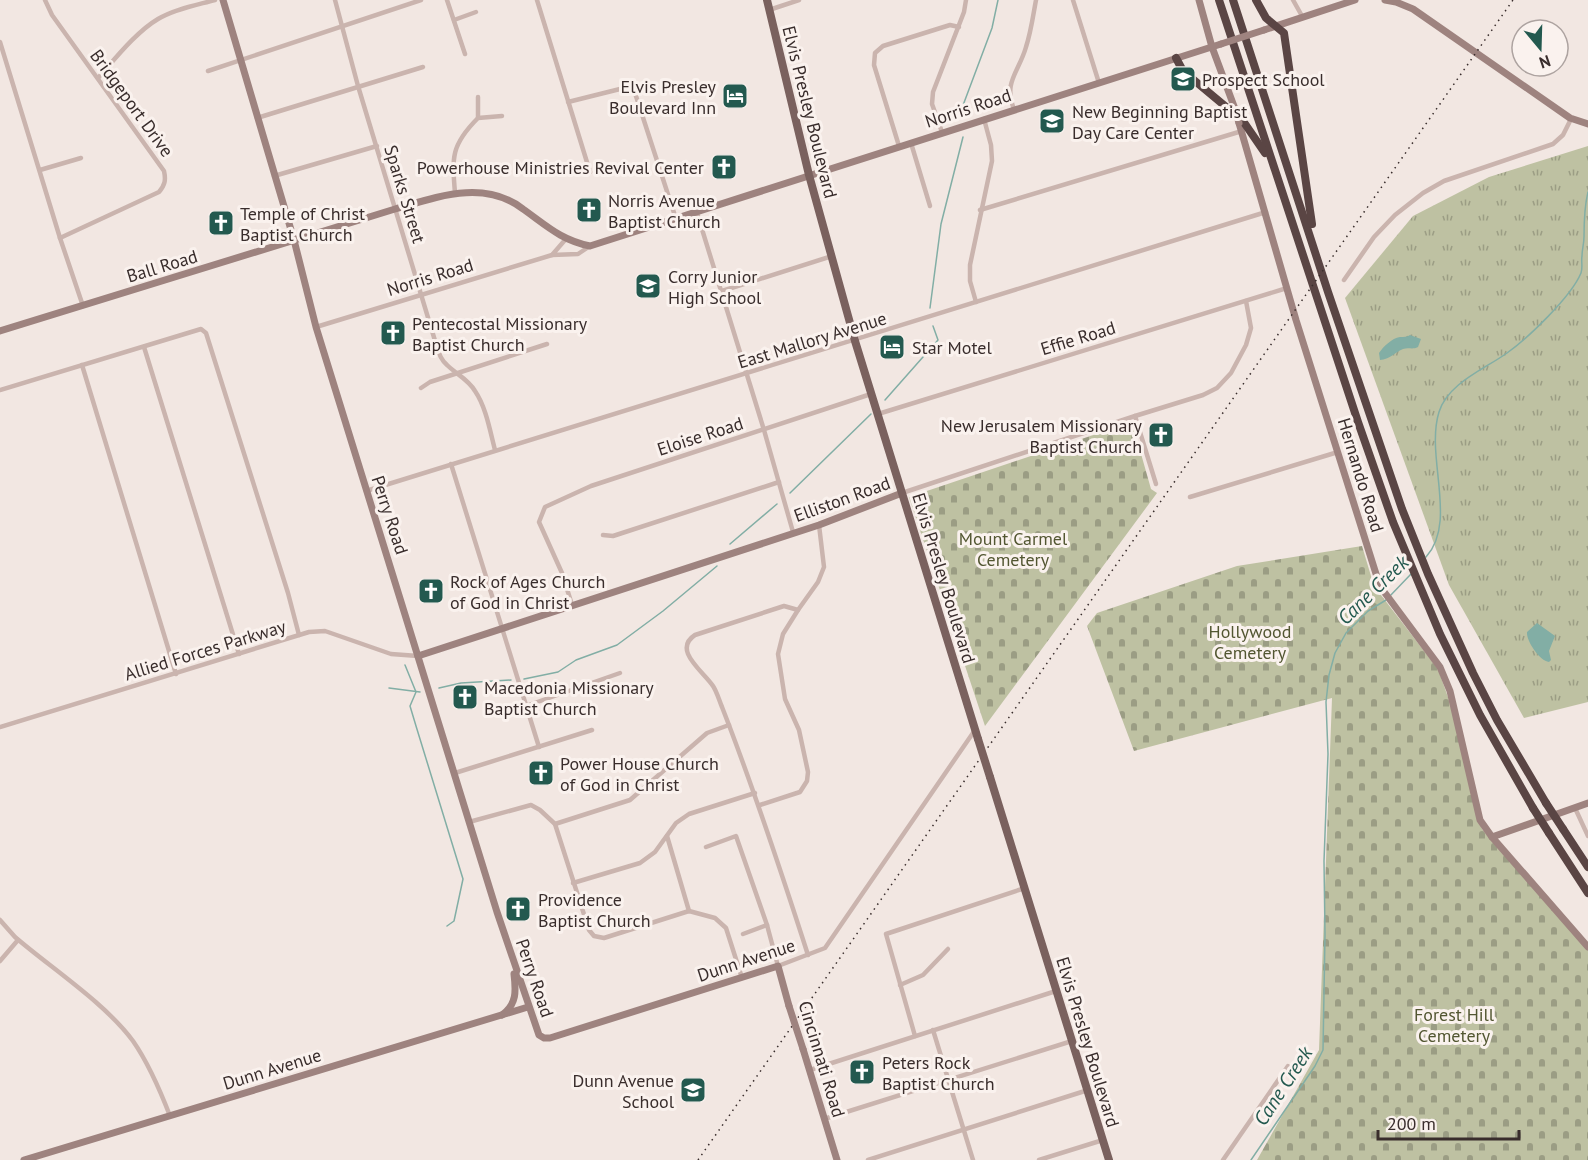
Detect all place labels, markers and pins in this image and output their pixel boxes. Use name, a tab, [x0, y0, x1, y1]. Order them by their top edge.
school or university icon: Prospect School	[1168, 64, 1198, 94]
place label: Prospect School	[1202, 68, 1325, 91]
place label: Elvis Presley Boulevard Inn	[609, 75, 717, 119]
hotel icon: Elvis Presley Boulevard Inn	[720, 81, 750, 111]
place label: New Beginning Baptist Day Care Center	[1072, 100, 1247, 144]
school or university icon: New Beginning Baptist Day Care Center	[1037, 106, 1067, 136]
church icon: Powerhouse Ministries Revival Center	[709, 152, 739, 182]
place label: Powerhouse Ministries Revival Center	[417, 156, 704, 179]
place label: Norris Avenue Baptist Church	[608, 189, 721, 233]
church icon: Norris Avenue Baptist Church	[574, 195, 604, 225]
place label: Temple of Christ Baptist Church	[240, 202, 365, 246]
church icon: Temple of Christ Baptist Church	[206, 208, 236, 238]
place label: Corry Junior High School	[668, 265, 762, 309]
school or university icon: Corry Junior High School	[633, 271, 663, 301]
place label: Pentecostal Missionary Baptist Church	[412, 312, 588, 356]
church icon: Pentecostal Missionary Baptist Church	[378, 318, 408, 348]
hotel icon: Star Motel	[877, 332, 907, 362]
place label: Star Motel	[912, 336, 992, 359]
place label: New Jerusalem Missionary Baptist Church	[941, 414, 1143, 458]
church icon: New Jerusalem Missionary Baptist Church	[1146, 420, 1176, 450]
place label: Rock of Ages Church of God in Christ	[450, 570, 605, 614]
church icon: Rock of Ages Church of God in Christ	[416, 576, 446, 606]
place label: Macedonia Missionary Baptist Church	[484, 676, 654, 720]
church icon: Macedonia Missionary Baptist Church	[450, 682, 480, 712]
place label: Power House Church of God in Christ	[560, 752, 719, 796]
church icon: Power House Church of God in Christ	[526, 758, 556, 788]
place label: Providence Baptist Church	[538, 888, 651, 932]
church icon: Providence Baptist Church	[503, 894, 533, 924]
place label: Peters Rock Baptist Church	[882, 1051, 995, 1095]
church icon: Peters Rock Baptist Church	[847, 1057, 877, 1087]
place label: Dunn Avenue School	[572, 1069, 675, 1113]
school or university icon: Dunn Avenue School	[678, 1075, 708, 1105]

